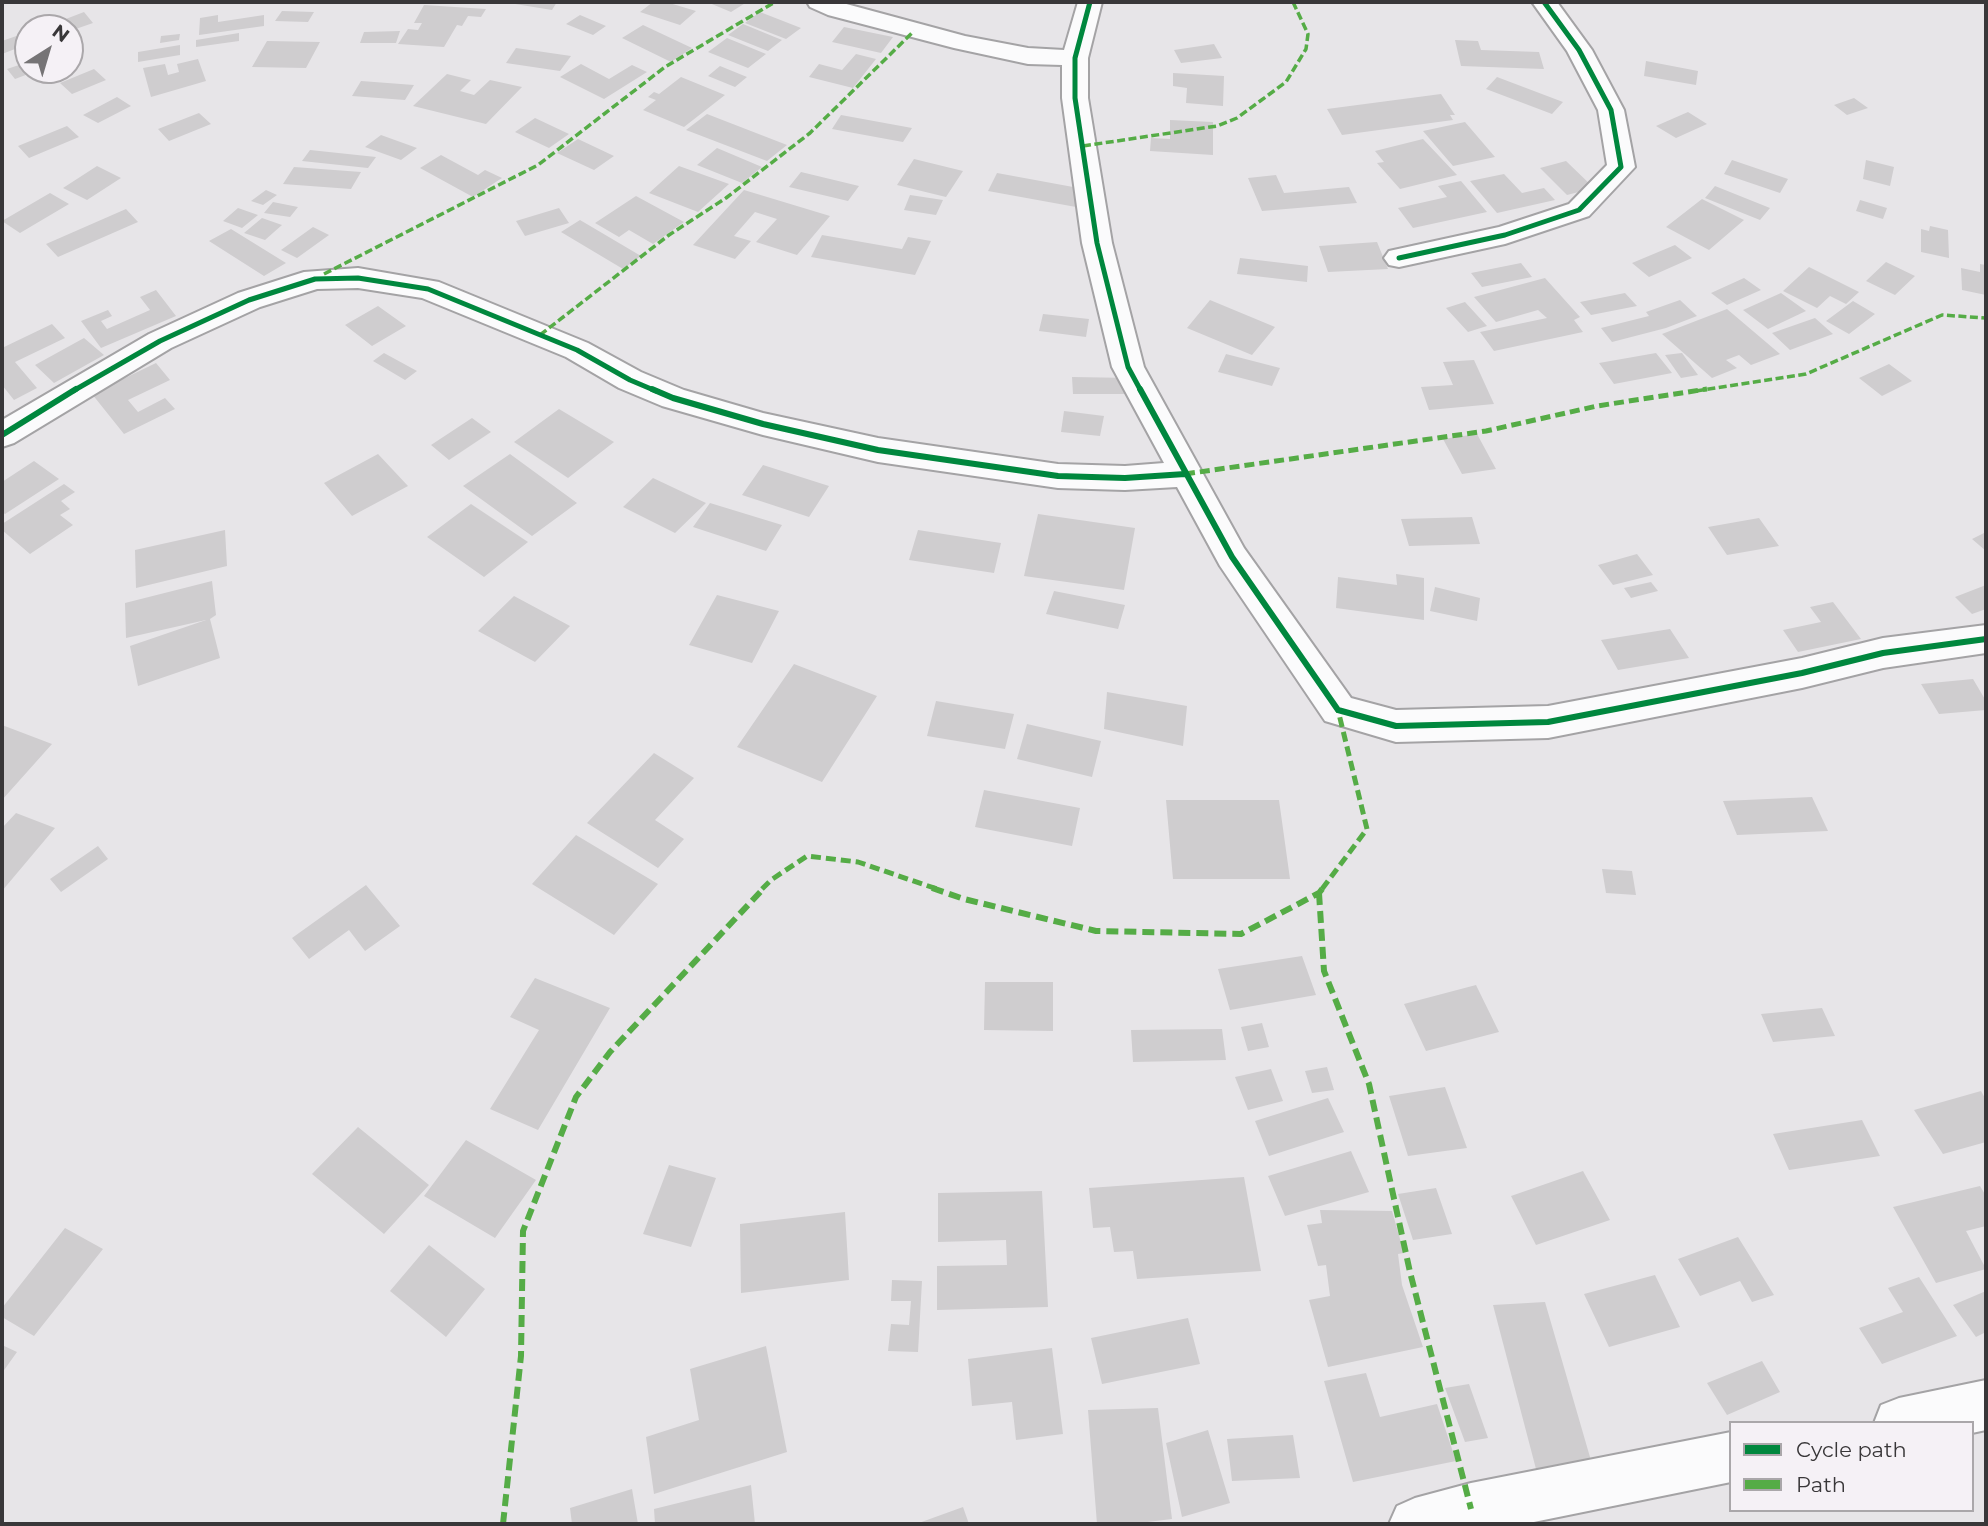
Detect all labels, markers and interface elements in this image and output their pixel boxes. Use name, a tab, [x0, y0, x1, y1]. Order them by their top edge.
north arrow	[14, 14, 84, 84]
text: N	[48, 20, 74, 47]
legend	[1729, 1421, 1974, 1512]
text: Cycle path	[1796, 1437, 1907, 1462]
text: Path	[1796, 1472, 1846, 1497]

